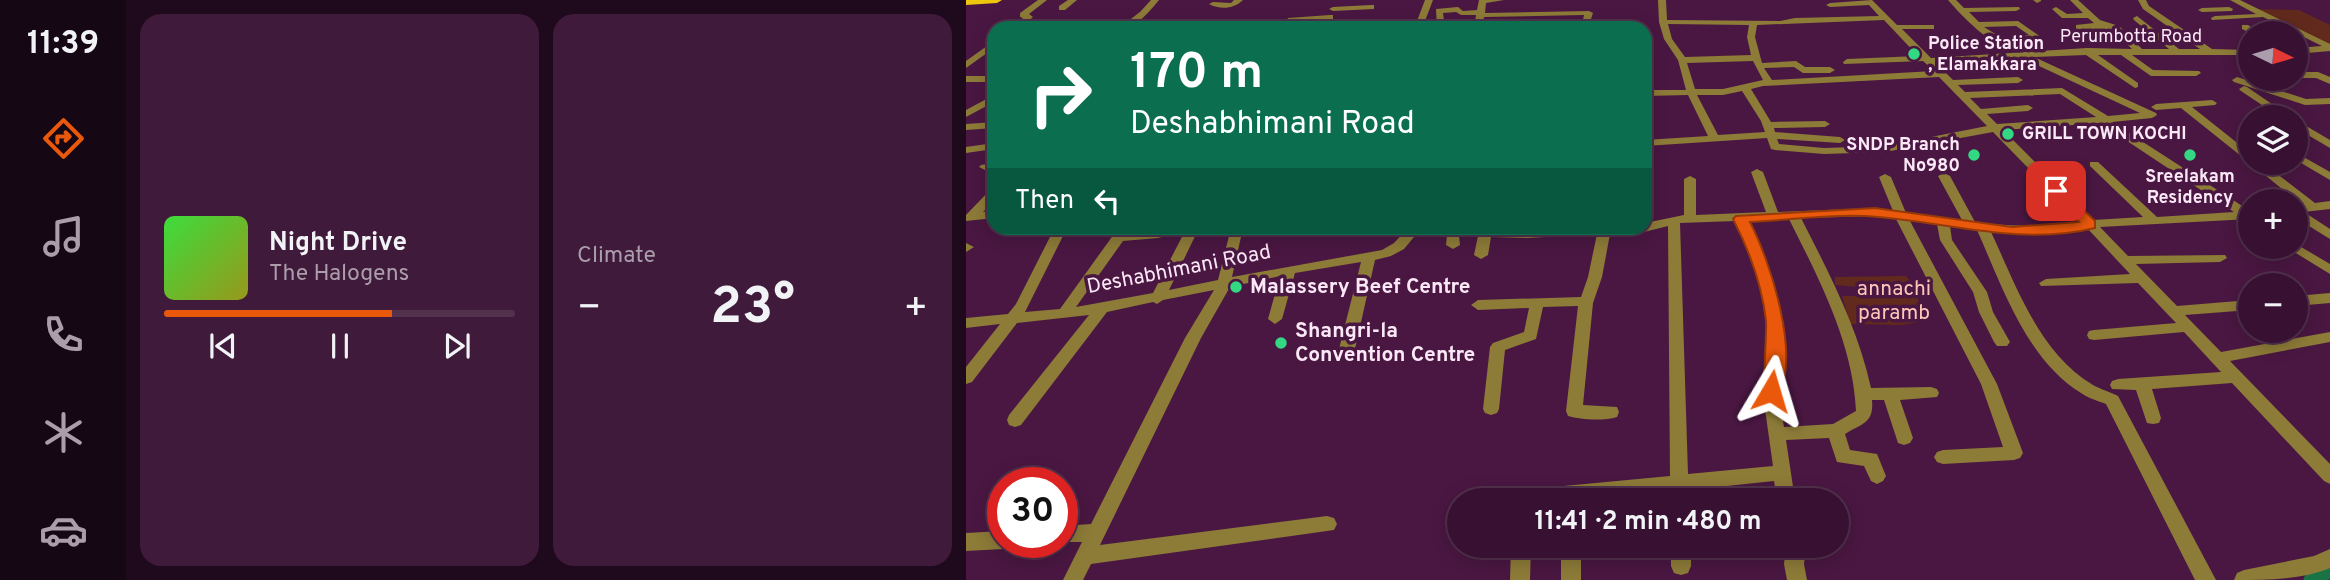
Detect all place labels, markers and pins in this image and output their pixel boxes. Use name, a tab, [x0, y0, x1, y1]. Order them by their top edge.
place label: Police Station , Elamakkara	[1928, 33, 2044, 77]
marker: Police Station , Elamakkara	[1906, 46, 1922, 62]
place label: GRILL TOWN KOCHI	[2022, 123, 2187, 146]
marker: GRILL TOWN KOCHI	[2000, 126, 2016, 142]
place label: SNDP Branch No980	[1846, 134, 1960, 178]
marker: SNDP Branch No980	[1966, 147, 1982, 163]
marker: Sreelakam Residency	[2182, 147, 2198, 163]
pin	[2026, 161, 2086, 221]
place label: Sreelakam Residency	[2145, 166, 2235, 210]
place label: Malassery Beef Centre	[1250, 274, 1470, 301]
marker: Malassery Beef Centre	[1228, 279, 1244, 295]
place label: Shangri-la Convention Centre	[1295, 318, 1475, 369]
marker: Shangri-la Convention Centre	[1273, 335, 1289, 351]

